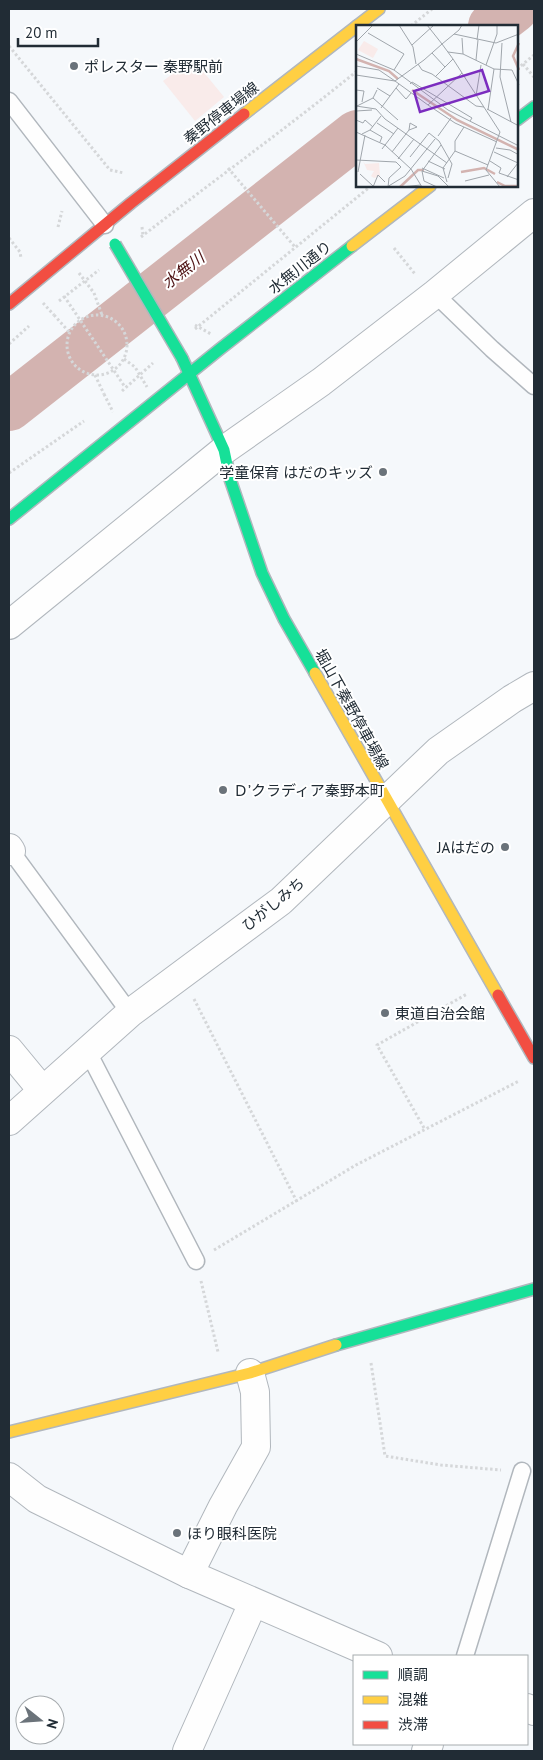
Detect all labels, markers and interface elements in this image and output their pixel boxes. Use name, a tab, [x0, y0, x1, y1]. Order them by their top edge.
scale bar	[18, 15, 98, 47]
text: 20 m	[25, 23, 58, 42]
inset map	[356, 25, 518, 188]
place label: ポレスター 秦野駅前	[84, 57, 223, 76]
marker: ポレスター 秦野駅前	[68, 60, 80, 72]
street label: 秦野停車場線	[180, 78, 262, 148]
street label: 水無川通り	[265, 236, 335, 298]
water label: 水無川	[158, 246, 210, 293]
place label: 学童保育 はだのキッズ	[219, 463, 373, 482]
marker: 学童保育 はだのキッズ	[377, 466, 389, 478]
street label: 堀山下秦野停車場線	[311, 645, 393, 773]
place label: Ｄ’クラディア秦野本町	[233, 781, 385, 800]
marker: Ｄ’クラディア秦野本町	[217, 784, 229, 796]
place label: JAはだの	[436, 838, 495, 857]
marker: JAはだの	[499, 841, 511, 853]
street label: ひがしみち	[238, 873, 308, 935]
place label: 東道自治会館	[395, 1004, 485, 1023]
marker: 東道自治会館	[379, 1007, 391, 1019]
place label: ほり眼科医院	[187, 1524, 277, 1543]
marker: ほり眼科医院	[171, 1527, 183, 1539]
legend	[353, 1655, 528, 1745]
text: 順調	[398, 1665, 428, 1684]
text: 混雑	[398, 1690, 428, 1709]
north arrow	[15, 1695, 65, 1745]
text: 渋滞	[398, 1715, 428, 1734]
text: N	[42, 1717, 62, 1731]

